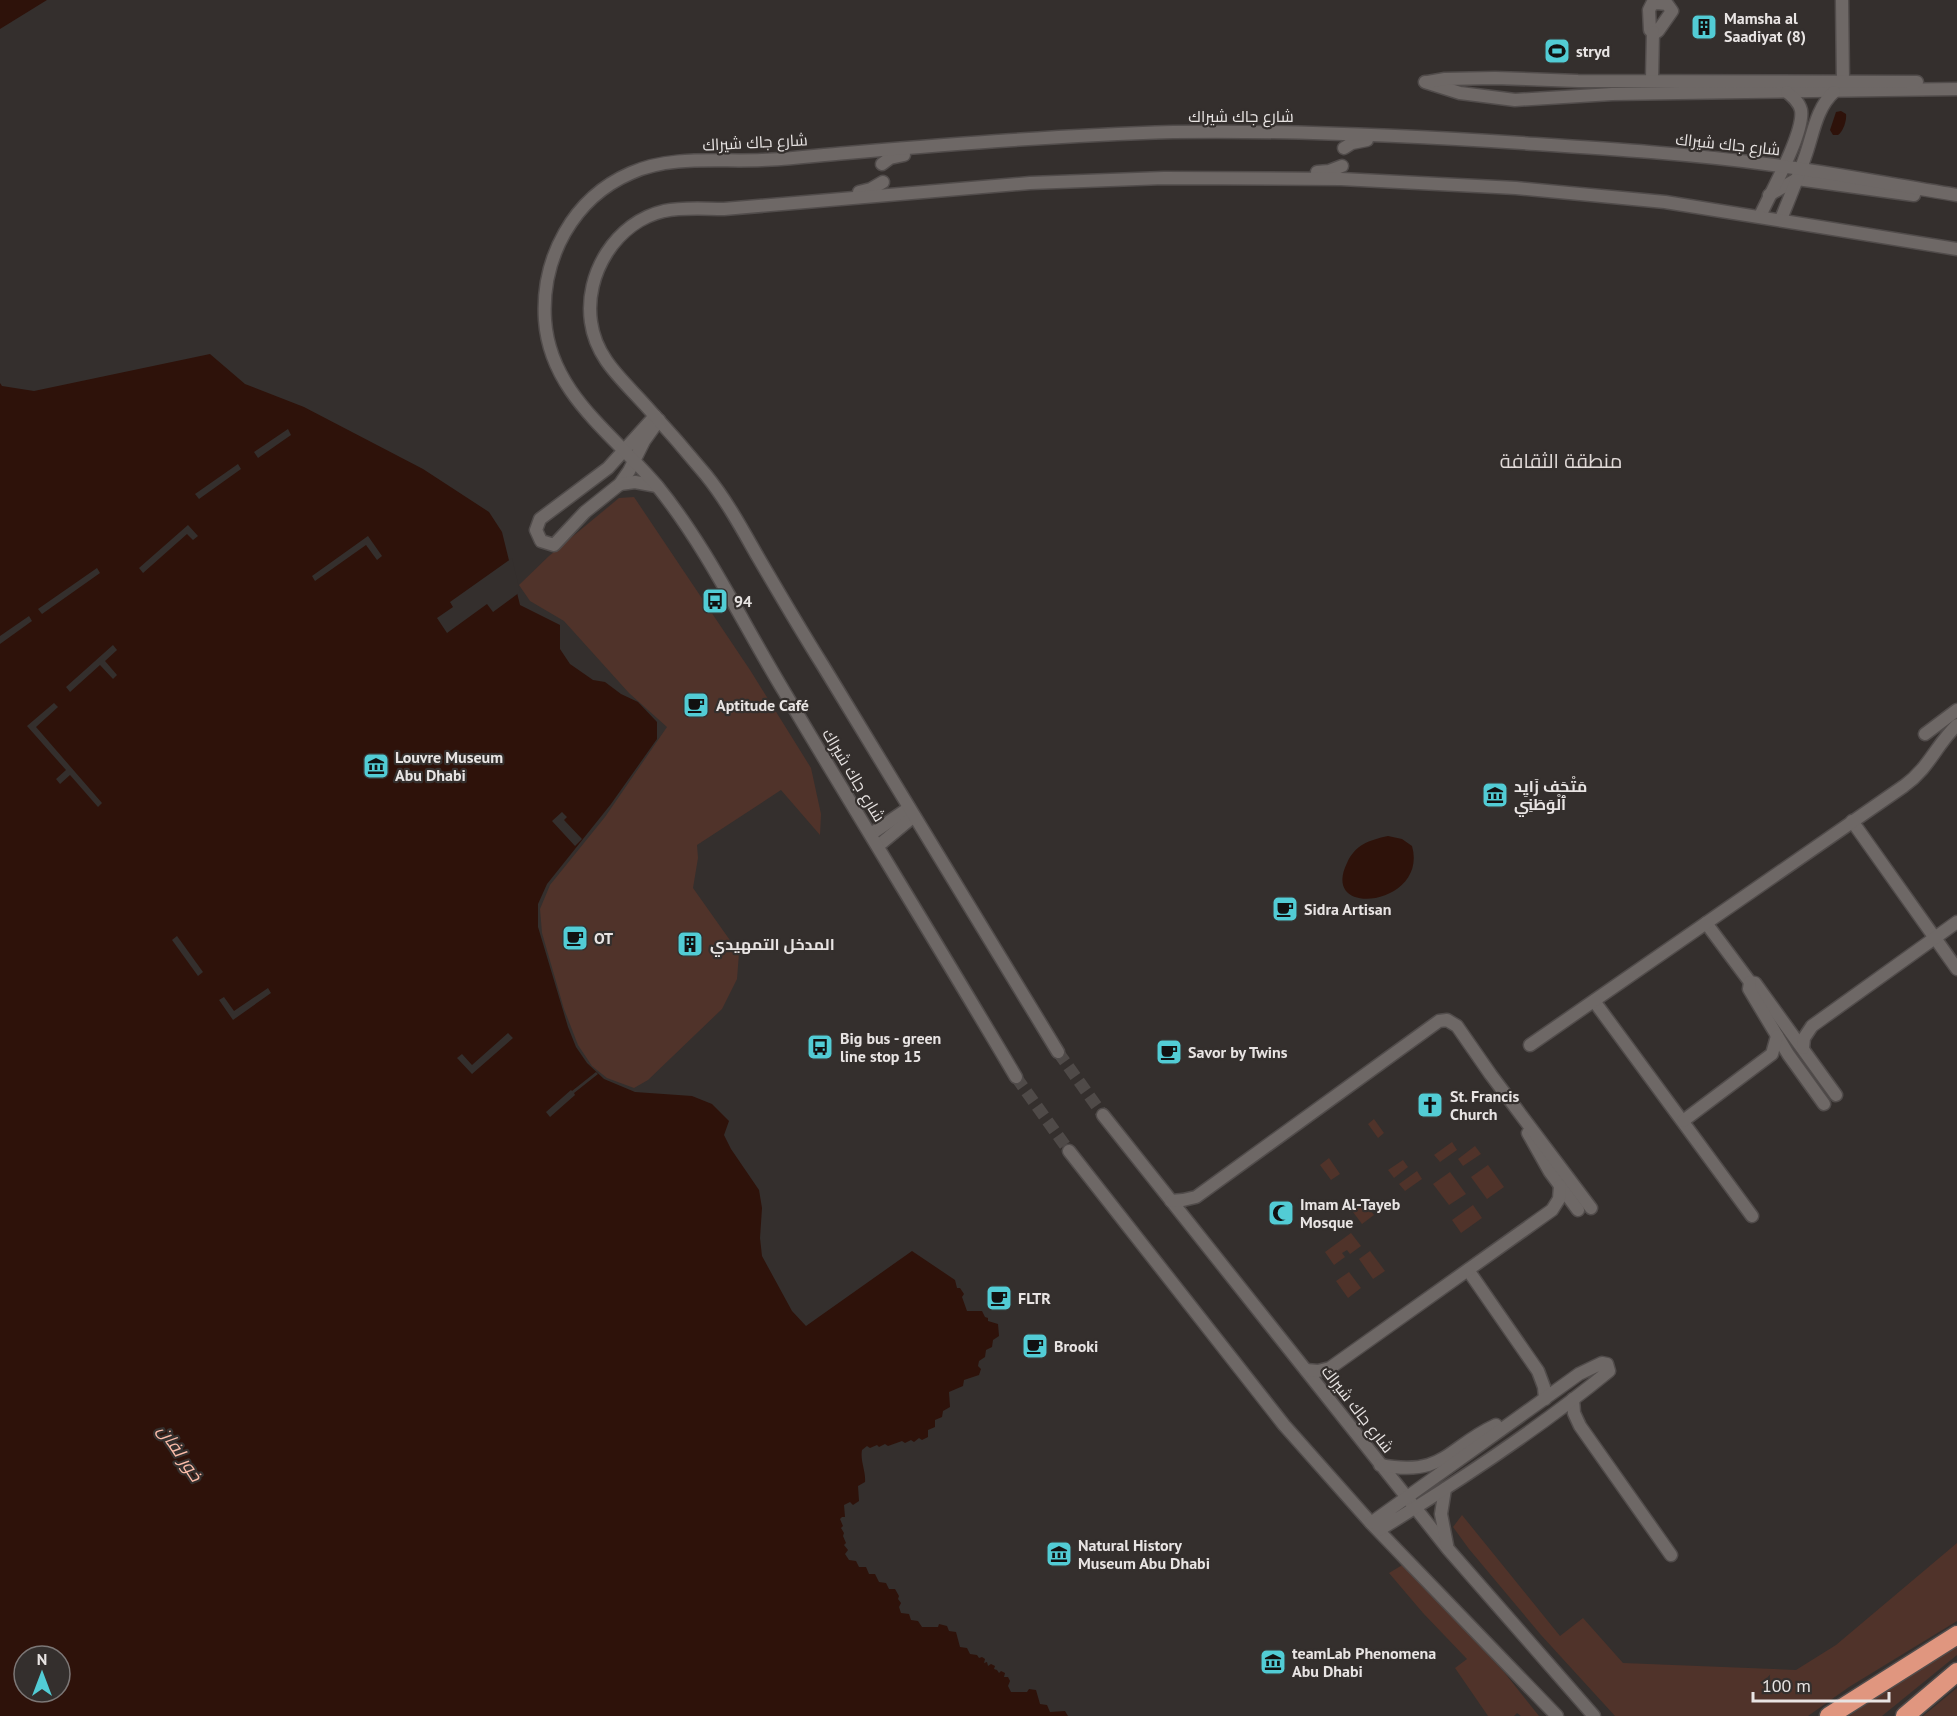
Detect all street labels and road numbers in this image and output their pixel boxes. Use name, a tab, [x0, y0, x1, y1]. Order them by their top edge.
street label: شارع جاك شيراك	[1188, 106, 1294, 128]
street label: شارع جاك شيراك	[702, 129, 808, 157]
street label: شارع جاك شيراك	[1674, 129, 1781, 161]
street label: شارع جاك شيراك	[817, 725, 890, 826]
street label: شارع جاك شيراك	[1316, 1361, 1398, 1458]

